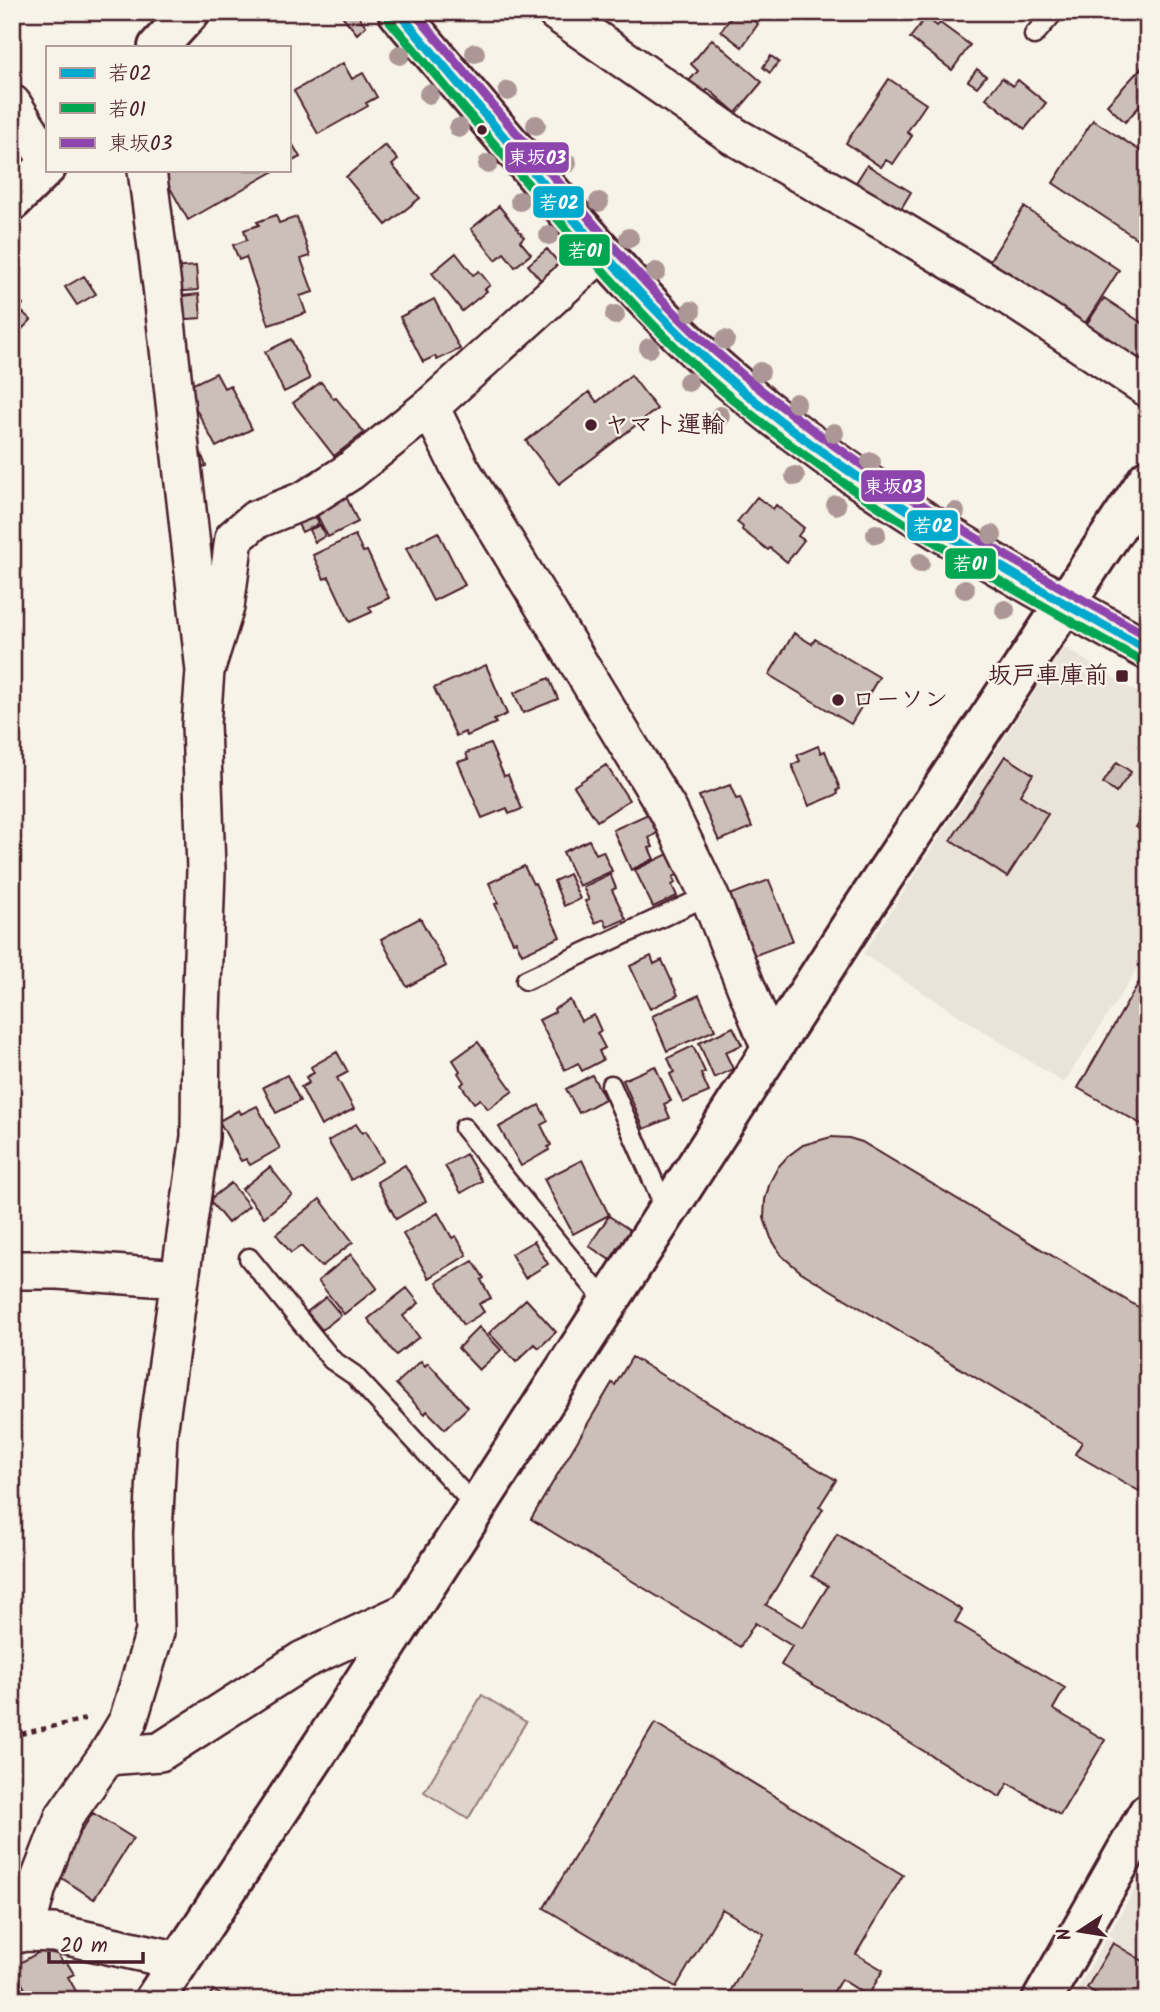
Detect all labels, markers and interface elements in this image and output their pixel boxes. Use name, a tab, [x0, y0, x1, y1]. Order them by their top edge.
legend	[46, 46, 290, 172]
text: 若02	[108, 58, 152, 91]
text: 若01	[108, 94, 146, 127]
unlabelled marker	[475, 123, 489, 137]
text: 東坂03	[108, 128, 173, 161]
line badge: 東坂03	[504, 141, 570, 174]
text: 東坂03	[508, 144, 566, 174]
line badge: 若02	[532, 185, 585, 219]
text: 若02	[539, 189, 579, 219]
line badge: 若01	[558, 233, 611, 267]
text: 若01	[568, 237, 602, 267]
place label: ヤマト運輸	[605, 406, 725, 445]
marker: ヤマト運輸	[583, 417, 599, 433]
line badge: 東坂03	[860, 469, 926, 503]
text: 東坂03	[864, 473, 922, 503]
line badge: 若02	[906, 509, 959, 542]
text: 若02	[913, 512, 953, 542]
line badge: 若01	[944, 547, 997, 580]
text: 若01	[953, 550, 987, 580]
place label: 坂戸車庫前	[988, 657, 1108, 696]
marker: 坂戸車庫前	[1114, 668, 1130, 684]
place label: ローソン	[852, 681, 948, 720]
marker: ローソン	[830, 692, 846, 708]
north arrow	[1044, 1896, 1114, 1966]
scale bar	[49, 1921, 144, 1965]
text: N	[1049, 1925, 1081, 1943]
text: 20 m	[60, 1930, 108, 1963]

